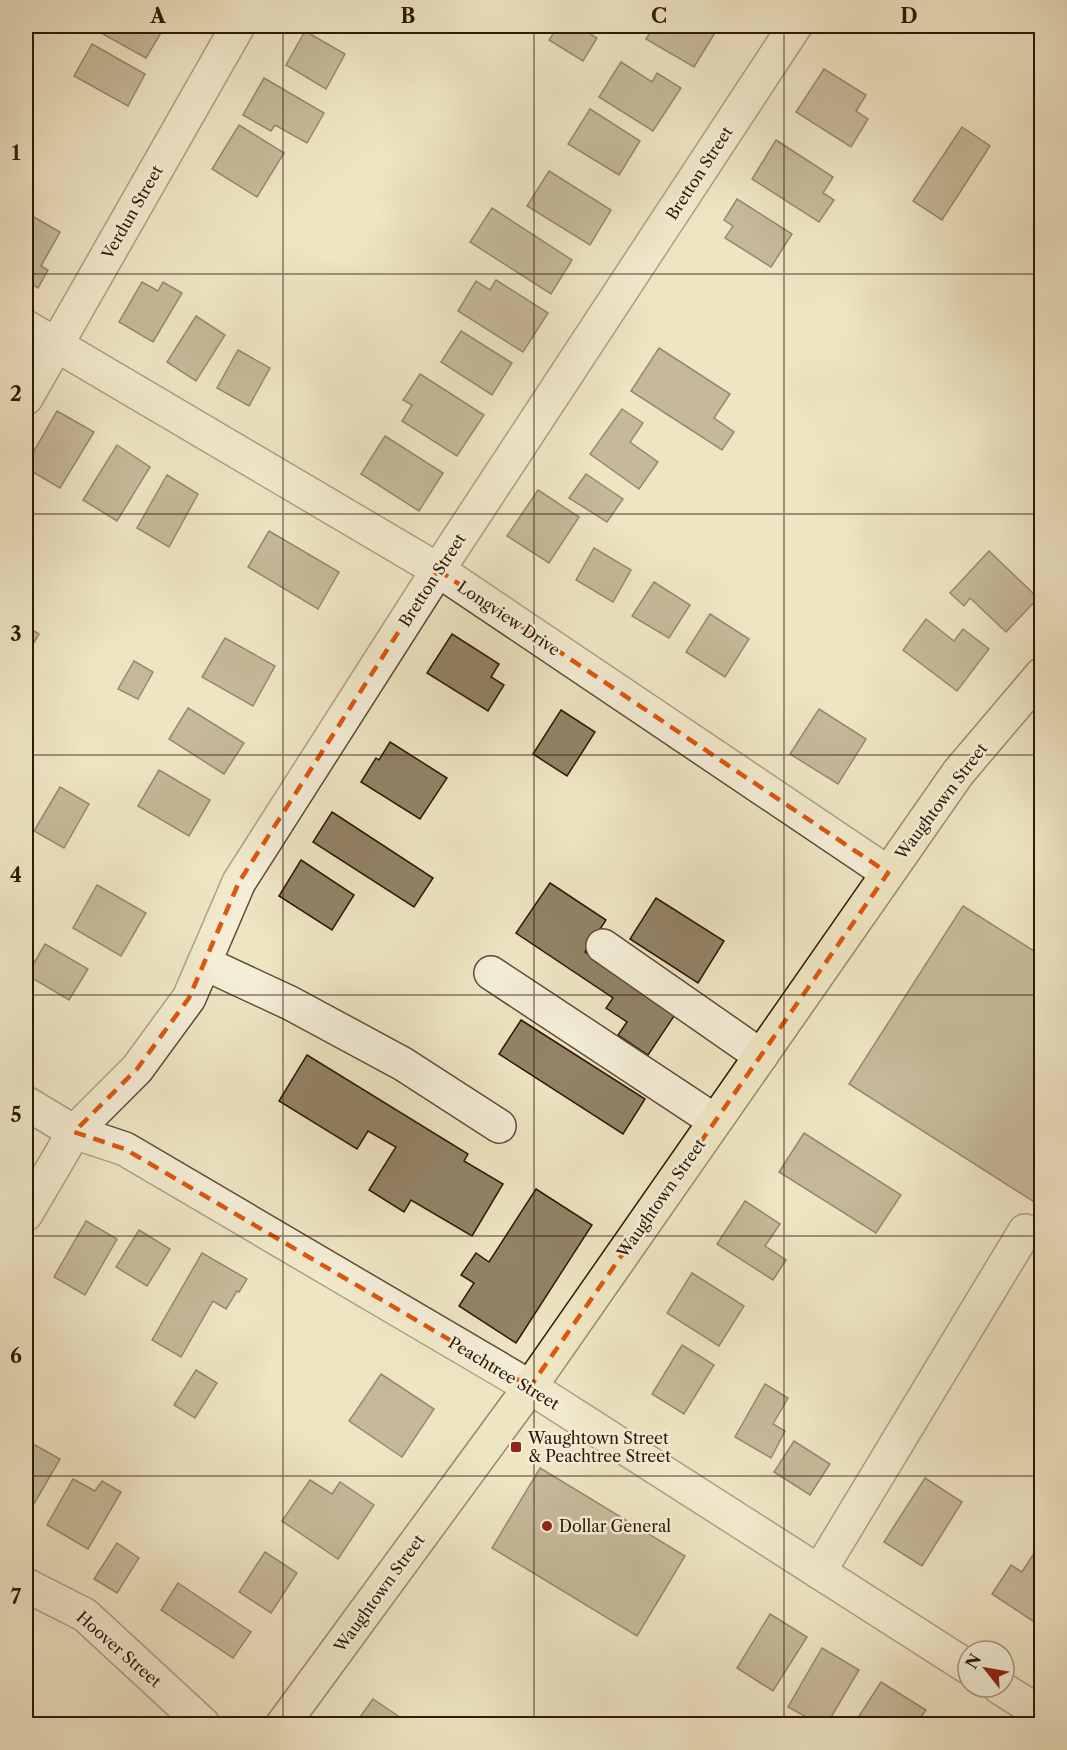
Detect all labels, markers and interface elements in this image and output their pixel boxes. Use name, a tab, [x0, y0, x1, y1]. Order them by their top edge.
text: A	[149, 4, 166, 28]
text: B	[401, 4, 416, 28]
text: C	[651, 4, 667, 28]
text: D	[900, 4, 918, 28]
street label: Bretton Street	[661, 122, 737, 223]
text: 1	[12, 141, 21, 165]
street label: Verdun Street	[97, 161, 167, 263]
text: 2	[10, 382, 22, 406]
street label: Bretton Street	[394, 529, 470, 630]
street label: Longview Drive	[454, 576, 564, 660]
text: 3	[10, 622, 22, 646]
street label: Waughtown Street	[890, 739, 992, 864]
text: 4	[10, 863, 22, 887]
text: 5	[10, 1103, 22, 1127]
street label: Waughtown Street	[612, 1134, 710, 1262]
street label: Peachtree Street	[445, 1332, 563, 1414]
text: 6	[10, 1344, 22, 1368]
place label: Waughtown Street & Peachtree Street	[527, 1428, 671, 1466]
marker: Waughtown Street & Peachtree Street	[509, 1440, 523, 1454]
place label: Dollar General	[559, 1516, 671, 1536]
marker: Dollar General	[540, 1519, 554, 1533]
street label: Waughtown Street	[329, 1530, 429, 1657]
text: 7	[11, 1585, 22, 1609]
street label: Hoover Street	[73, 1607, 166, 1691]
north arrow	[956, 1639, 1016, 1699]
text: N	[961, 1650, 985, 1672]

